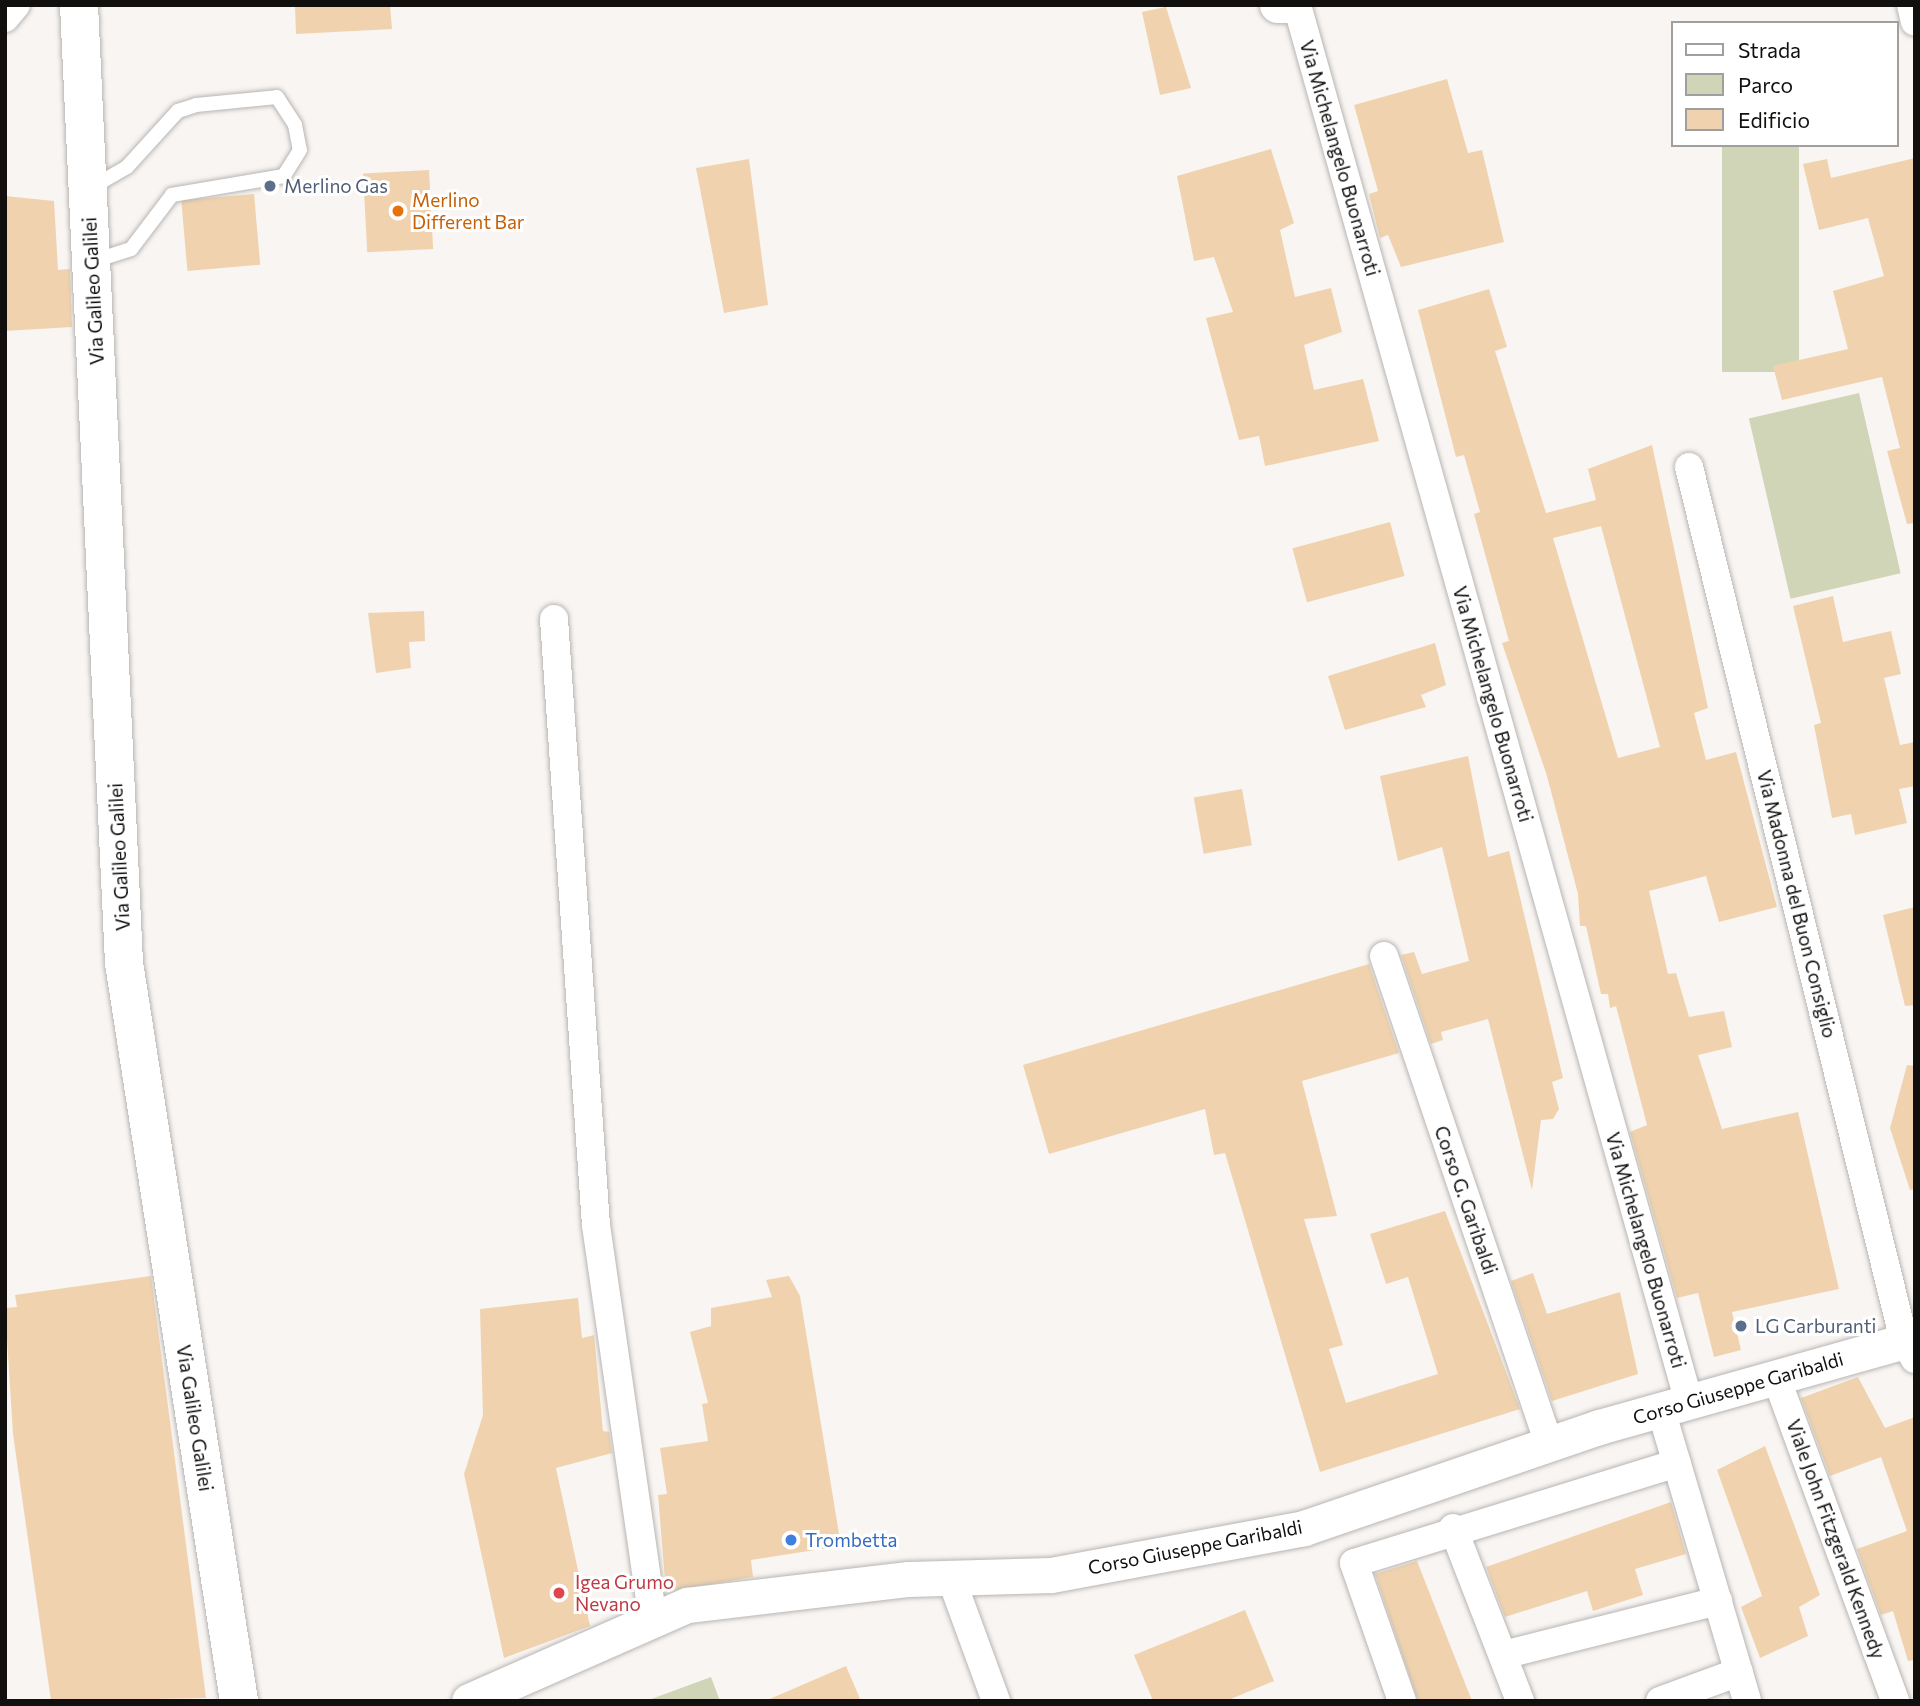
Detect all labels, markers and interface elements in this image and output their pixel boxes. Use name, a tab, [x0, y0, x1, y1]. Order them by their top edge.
legend	[1672, 21, 1899, 147]
street label: Via Michelangelo Buonarroti	[1295, 37, 1385, 279]
text: Strada	[1738, 37, 1801, 62]
text: Parco	[1738, 72, 1793, 97]
text: Edificio	[1738, 107, 1810, 132]
place label: Merlino Gas	[284, 175, 388, 197]
marker: Merlino Gas	[262, 178, 278, 194]
place label: Merlino Different Bar	[412, 189, 524, 233]
marker: Merlino Different Bar	[390, 203, 406, 219]
street label: Via Galileo Galilei	[78, 216, 108, 366]
street label: Via Michelangelo Buonarroti	[1448, 583, 1538, 825]
street label: Via Madonna del Buon Consiglio	[1753, 768, 1841, 1040]
street label: Via Galileo Galilei	[104, 782, 134, 932]
street label: Corso G. Garibaldi	[1430, 1123, 1502, 1277]
street label: Via Michelangelo Buonarroti	[1601, 1129, 1691, 1371]
place label: LG Carburanti	[1755, 1315, 1876, 1337]
marker: LG Carburanti	[1733, 1318, 1749, 1334]
street label: Via Galileo Galilei	[172, 1343, 218, 1493]
street label: Corso Giuseppe Garibaldi	[1630, 1347, 1846, 1429]
street label: Viale John Fitzgerald Kennedy	[1782, 1416, 1890, 1662]
street label: Corso Giuseppe Garibaldi	[1086, 1515, 1304, 1579]
place label: Trombetta	[805, 1529, 897, 1551]
marker: Trombetta	[783, 1532, 799, 1548]
place label: Igea Grumo Nevano	[575, 1571, 674, 1615]
marker: Igea Grumo Nevano	[549, 1583, 569, 1603]

